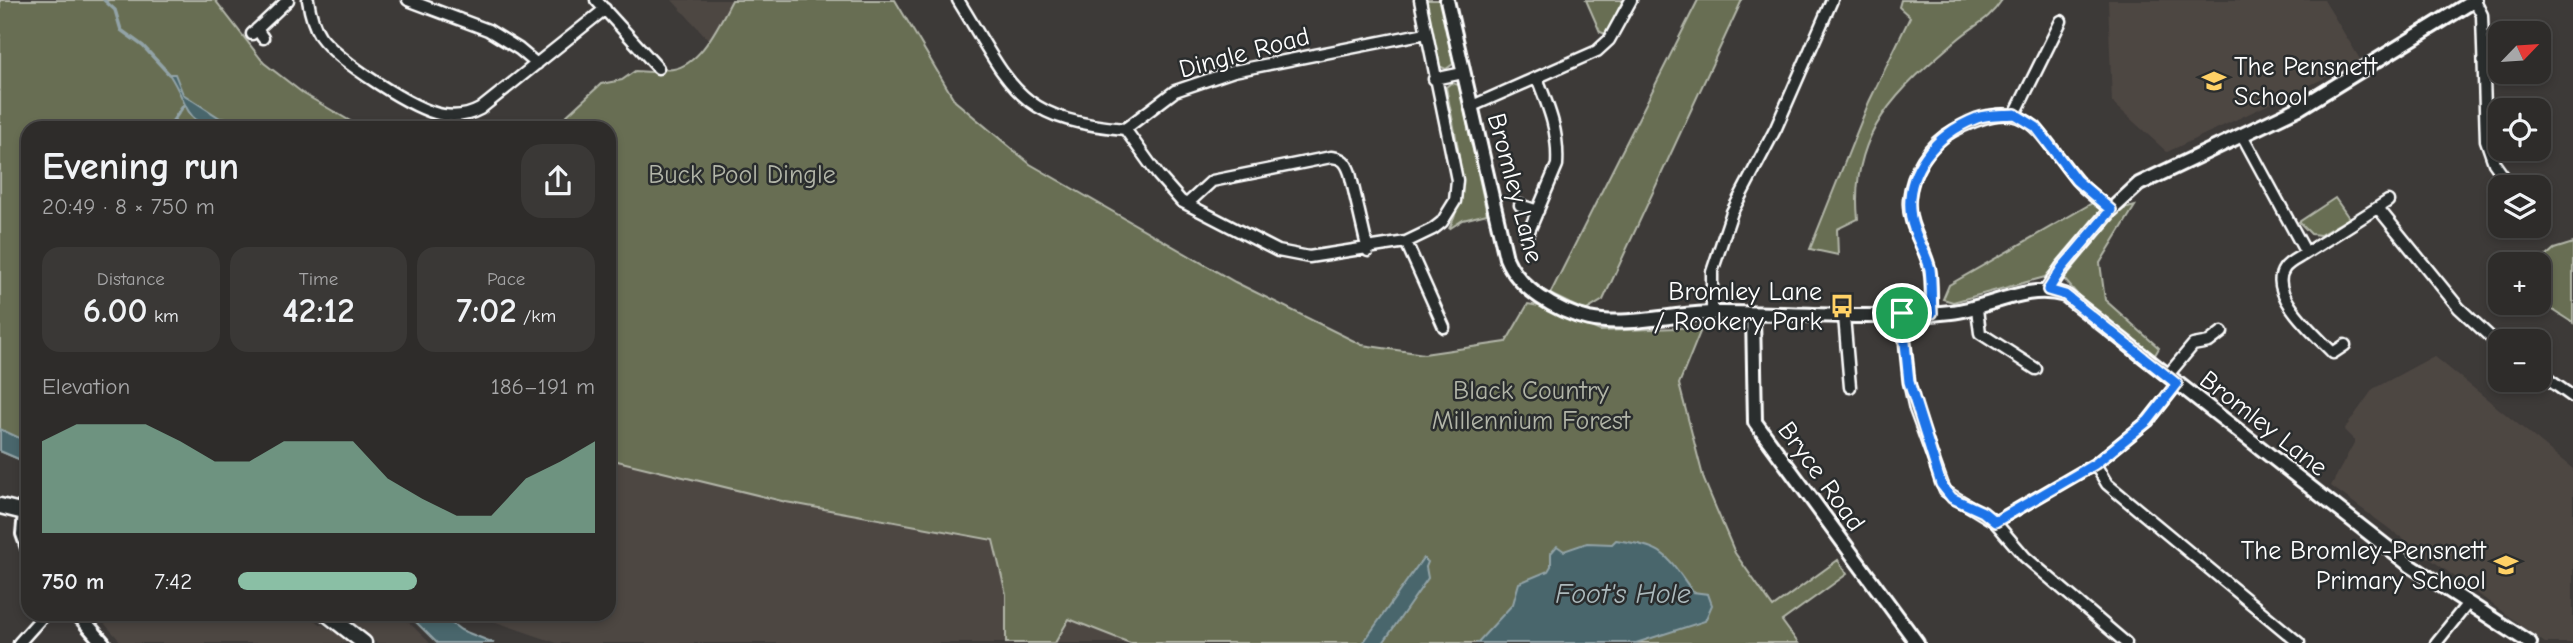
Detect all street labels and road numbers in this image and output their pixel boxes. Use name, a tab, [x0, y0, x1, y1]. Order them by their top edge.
street label: Dingle Road	[1176, 21, 1313, 85]
street label: Bromley Lane	[1481, 110, 1549, 266]
street label: Bromley Lane	[2194, 365, 2333, 483]
street label: Bryce Road	[1771, 416, 1871, 537]

